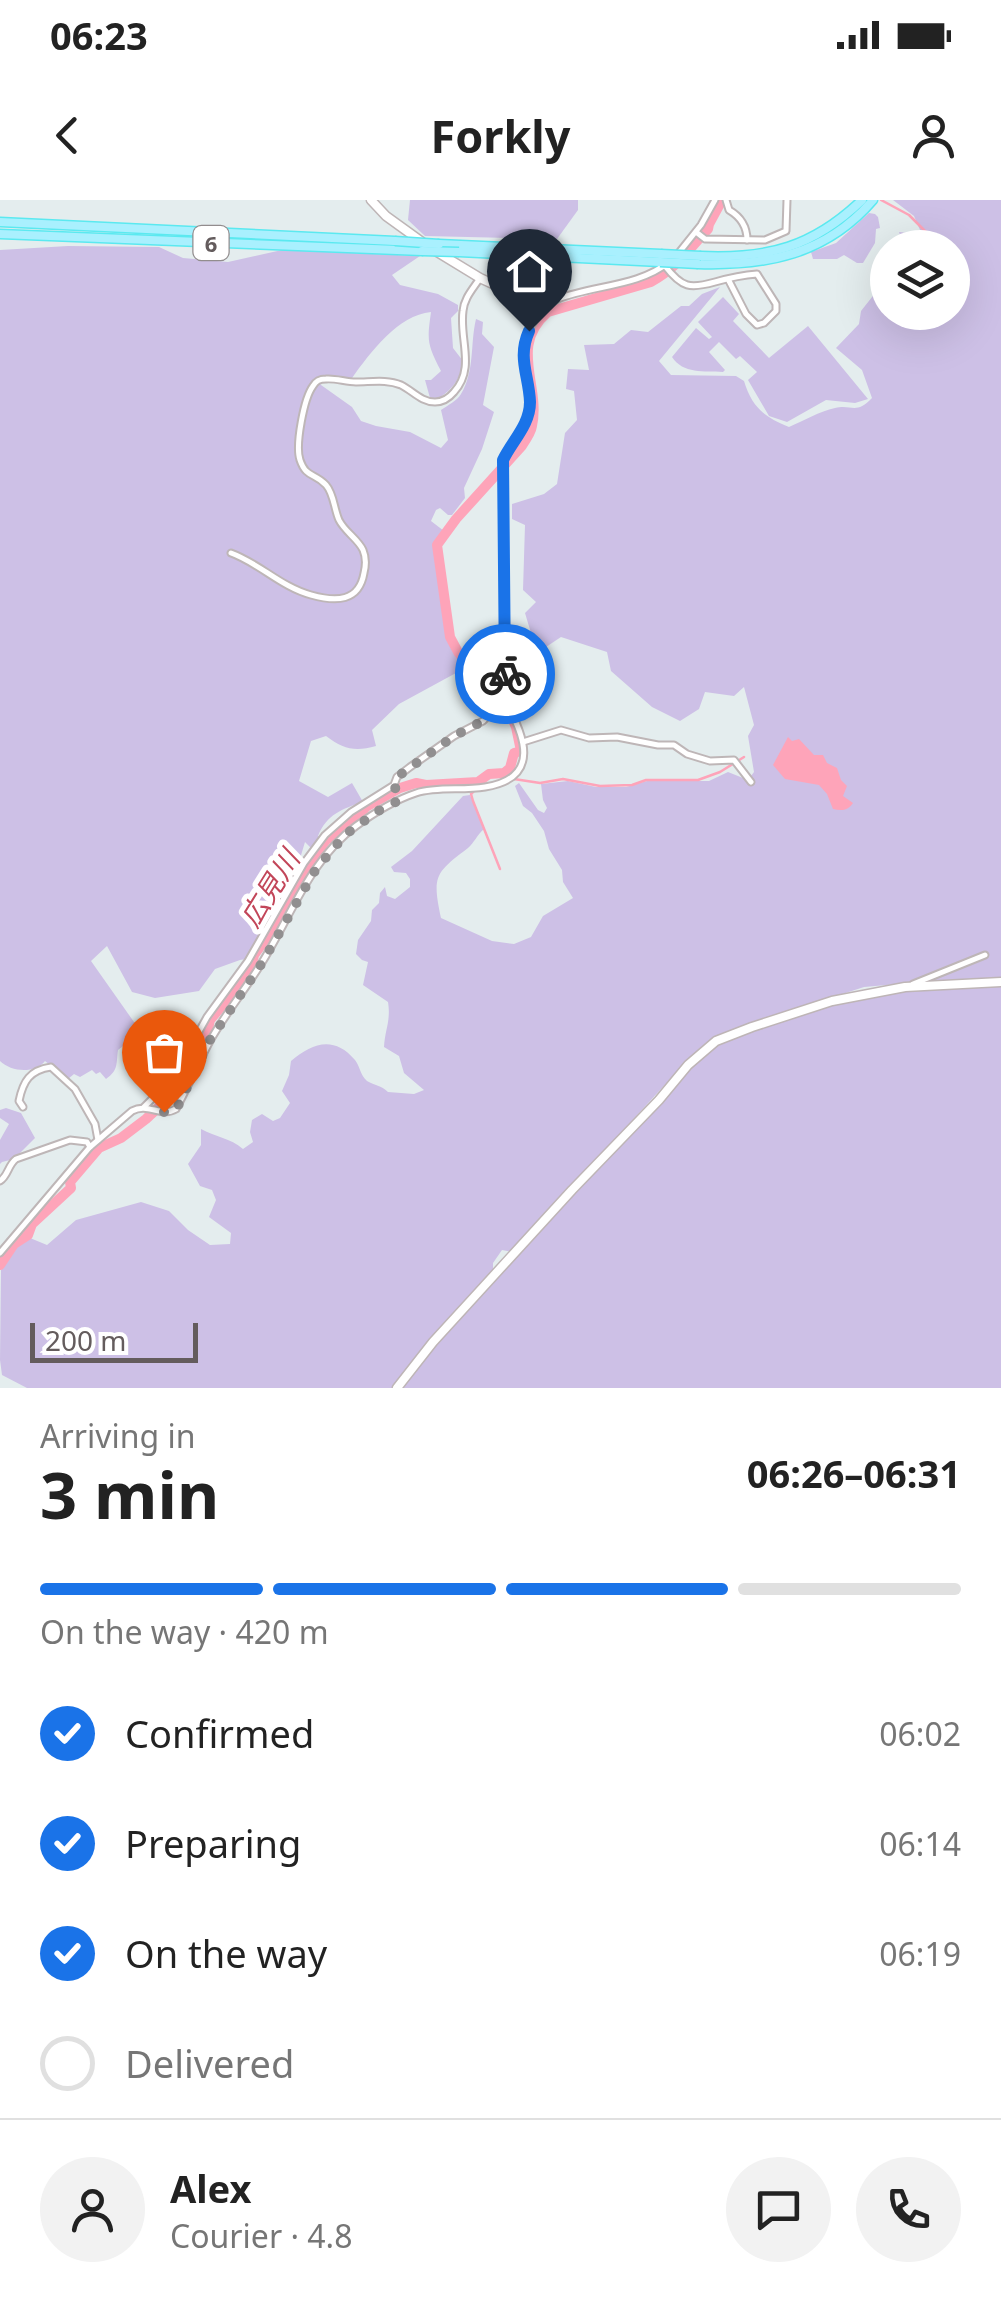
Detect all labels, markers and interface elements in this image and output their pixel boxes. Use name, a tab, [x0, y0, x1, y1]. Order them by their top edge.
text: 06:23	[50, 9, 148, 61]
text: Forkly	[431, 105, 570, 166]
icon: back	[40, 108, 95, 163]
icon: person	[906, 108, 961, 163]
road number: 6	[194, 226, 228, 260]
pin	[487, 229, 572, 332]
map controls	[870, 230, 970, 330]
button: layers	[870, 230, 970, 330]
icon: home	[502, 244, 557, 299]
courier	[455, 624, 555, 724]
icon: bike	[478, 647, 533, 702]
water label: 広見川	[231, 840, 309, 934]
pin	[122, 1010, 207, 1113]
icon: bag	[137, 1025, 192, 1080]
scale bar	[30, 1318, 198, 1362]
text: 200 m	[45, 1321, 127, 1359]
text: Arriving in	[40, 1414, 195, 1457]
text: 06:26–06:31	[747, 1447, 961, 1499]
text: 3 min	[40, 1450, 219, 1538]
text: On the way · 420 m	[40, 1610, 329, 1653]
icon: check	[40, 1706, 95, 1761]
text: Confirmed	[125, 1707, 314, 1759]
text: 06:02	[879, 1712, 961, 1755]
icon: check	[40, 1816, 95, 1871]
text: Preparing	[125, 1817, 301, 1869]
text: 06:14	[879, 1822, 961, 1865]
icon: check	[40, 1926, 95, 1981]
text: On the way	[125, 1927, 327, 1979]
text: 06:19	[879, 1932, 961, 1975]
text: Delivered	[125, 2037, 294, 2089]
button: person	[40, 2157, 145, 2262]
button: chat	[726, 2157, 831, 2262]
button: phone	[856, 2157, 961, 2262]
text: Alex	[170, 2162, 252, 2214]
text: Courier · 4.8	[170, 2214, 353, 2257]

